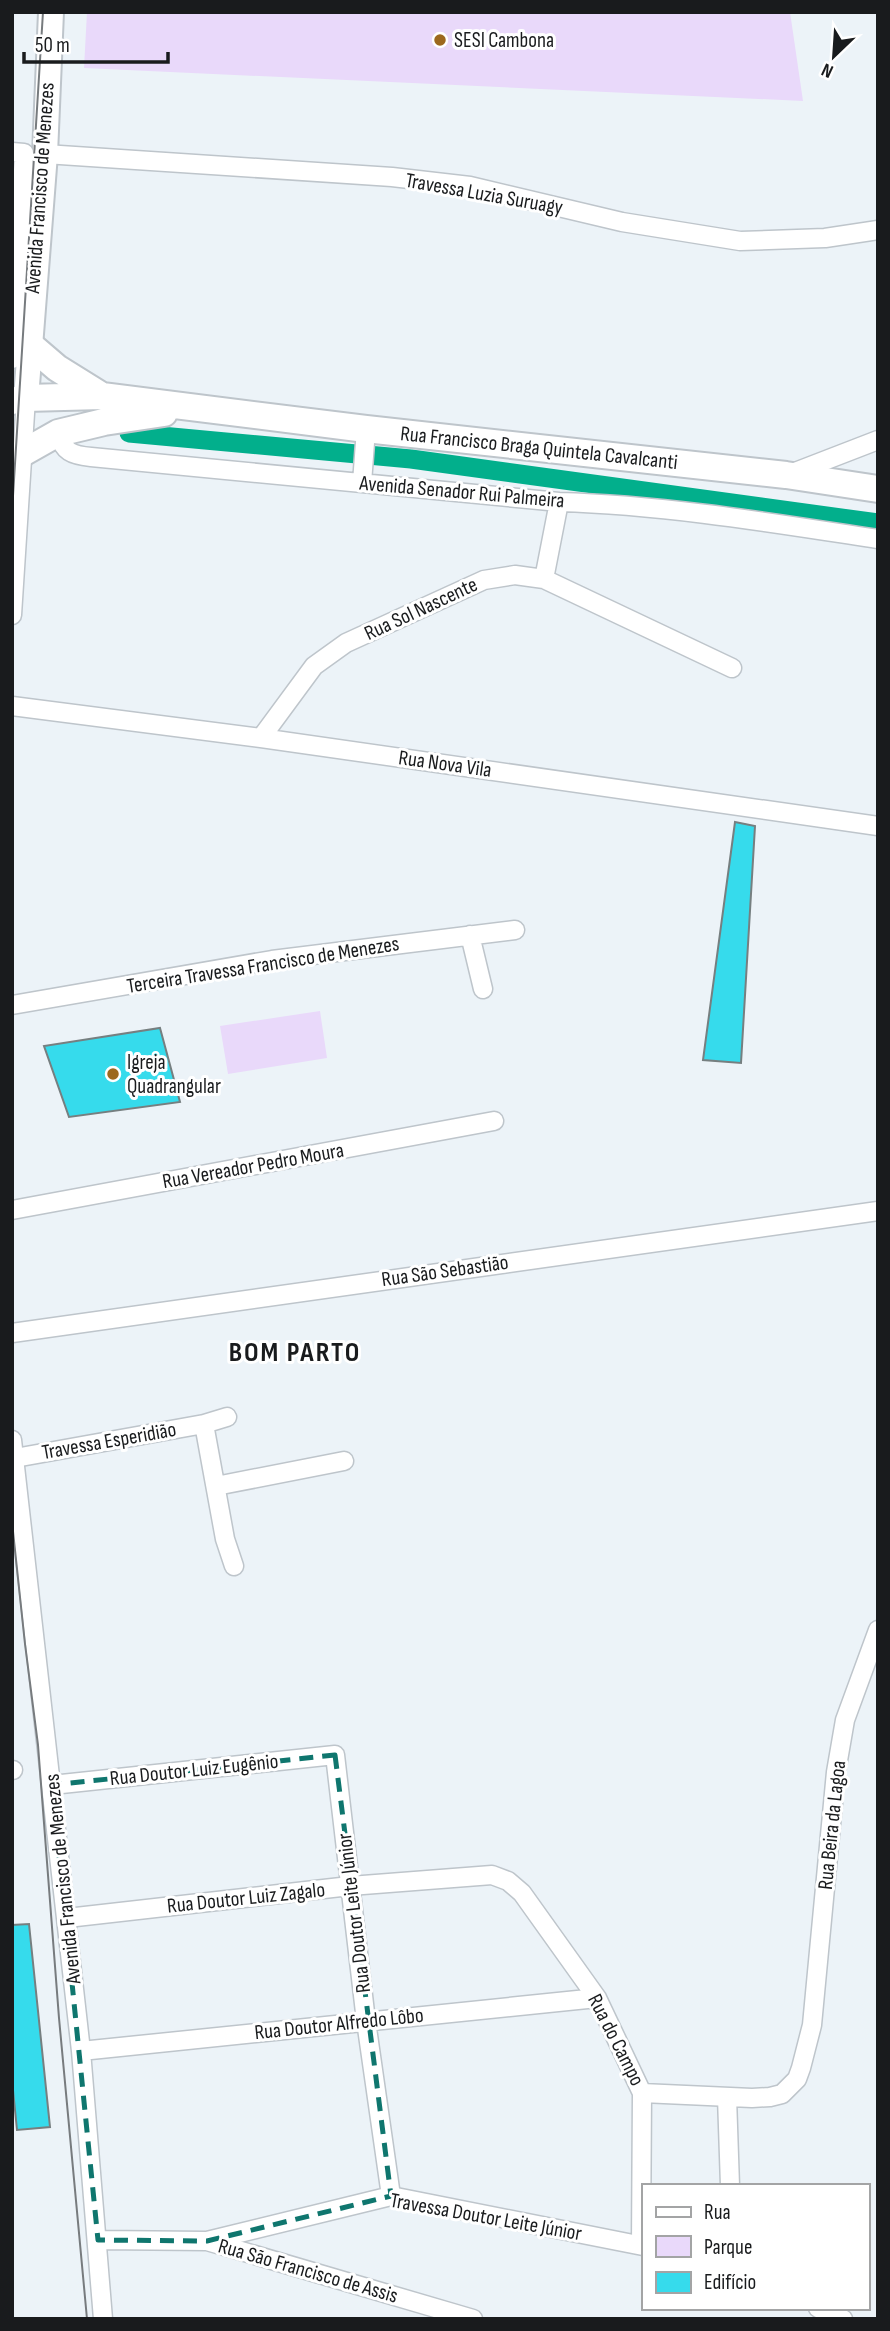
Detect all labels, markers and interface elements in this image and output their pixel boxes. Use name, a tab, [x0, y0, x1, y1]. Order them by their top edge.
scale bar	[24, 21, 168, 65]
north arrow	[799, 21, 869, 91]
place label: SESI Cambona	[454, 28, 554, 53]
marker: SESI Cambona	[432, 32, 448, 48]
text: 50 m	[35, 33, 70, 58]
text: N	[818, 57, 837, 83]
street label: Avenida Francisco de Menezes	[20, 82, 60, 295]
street label: Travessa Luzia Suruagy	[403, 168, 565, 220]
street label: Rua Francisco Braga Quintela Cavalcanti	[399, 421, 679, 475]
street label: Avenida Senador Rui Palmeira	[358, 471, 565, 513]
street label: Rua Sol Nascente	[361, 572, 481, 646]
street label: Rua Nova Vila	[397, 745, 493, 783]
street label: Terceira Travessa Francisco de Menezes	[125, 931, 401, 999]
place label: Igreja Quadrangular	[127, 1050, 221, 1099]
marker: Igreja Quadrangular	[105, 1066, 121, 1082]
street label: Rua Vereador Pedro Moura	[160, 1138, 346, 1194]
street label: Rua São Sebastião	[380, 1250, 510, 1292]
district label: BOM PARTO	[229, 1336, 361, 1369]
street label: Travessa Esperidião	[40, 1417, 178, 1465]
street label: Rua Doutor Luiz Eugênio	[109, 1749, 279, 1791]
street label: Rua Beira da Lagoa	[813, 1759, 851, 1891]
street label: Avenida Francisco de Menezes	[40, 1773, 87, 1986]
street label: Rua Doutor Leite Júnior	[332, 1832, 376, 1994]
street label: Rua Doutor Luiz Zagalo	[166, 1877, 326, 1919]
street label: Rua do Campo	[582, 1990, 650, 2090]
street label: Rua Doutor Alfredo Lôbo	[253, 2003, 425, 2045]
legend	[642, 2184, 869, 2310]
street label: Travessa Doutor Leite Júnior	[388, 2188, 584, 2246]
text: Rua	[704, 2200, 731, 2225]
street label: Rua São Francisco de Assis	[215, 2233, 401, 2309]
text: Parque	[704, 2235, 752, 2260]
text: Edifício	[704, 2270, 756, 2295]

